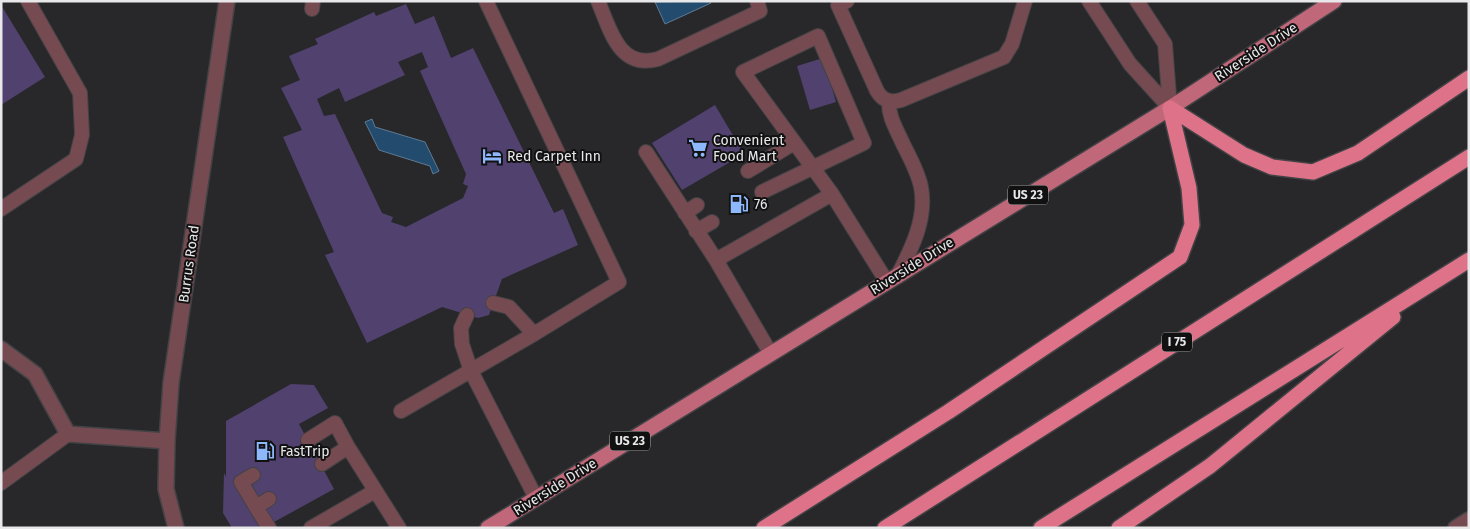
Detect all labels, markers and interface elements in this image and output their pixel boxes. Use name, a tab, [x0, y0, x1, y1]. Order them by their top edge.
street label: Riverside Drive	[1211, 19, 1301, 85]
place label: Convenient Food Mart	[713, 132, 785, 165]
supermarket icon: Convenient Food Mart	[687, 137, 709, 159]
hotel icon: Red Carpet Inn	[481, 145, 503, 167]
place label: Red Carpet Inn	[507, 148, 601, 165]
road number: US 23	[1008, 186, 1048, 204]
fuel station icon: 76	[728, 193, 750, 215]
place label: 76	[754, 196, 767, 213]
street label: Burrus Road	[175, 224, 203, 304]
street label: Riverside Drive	[867, 234, 957, 298]
road number: I 75	[1162, 332, 1192, 352]
road number: US 23	[610, 432, 650, 451]
fuel station icon: FastTrip	[254, 440, 276, 462]
place label: FastTrip	[280, 443, 330, 460]
street label: Riverside Drive	[510, 455, 600, 519]

